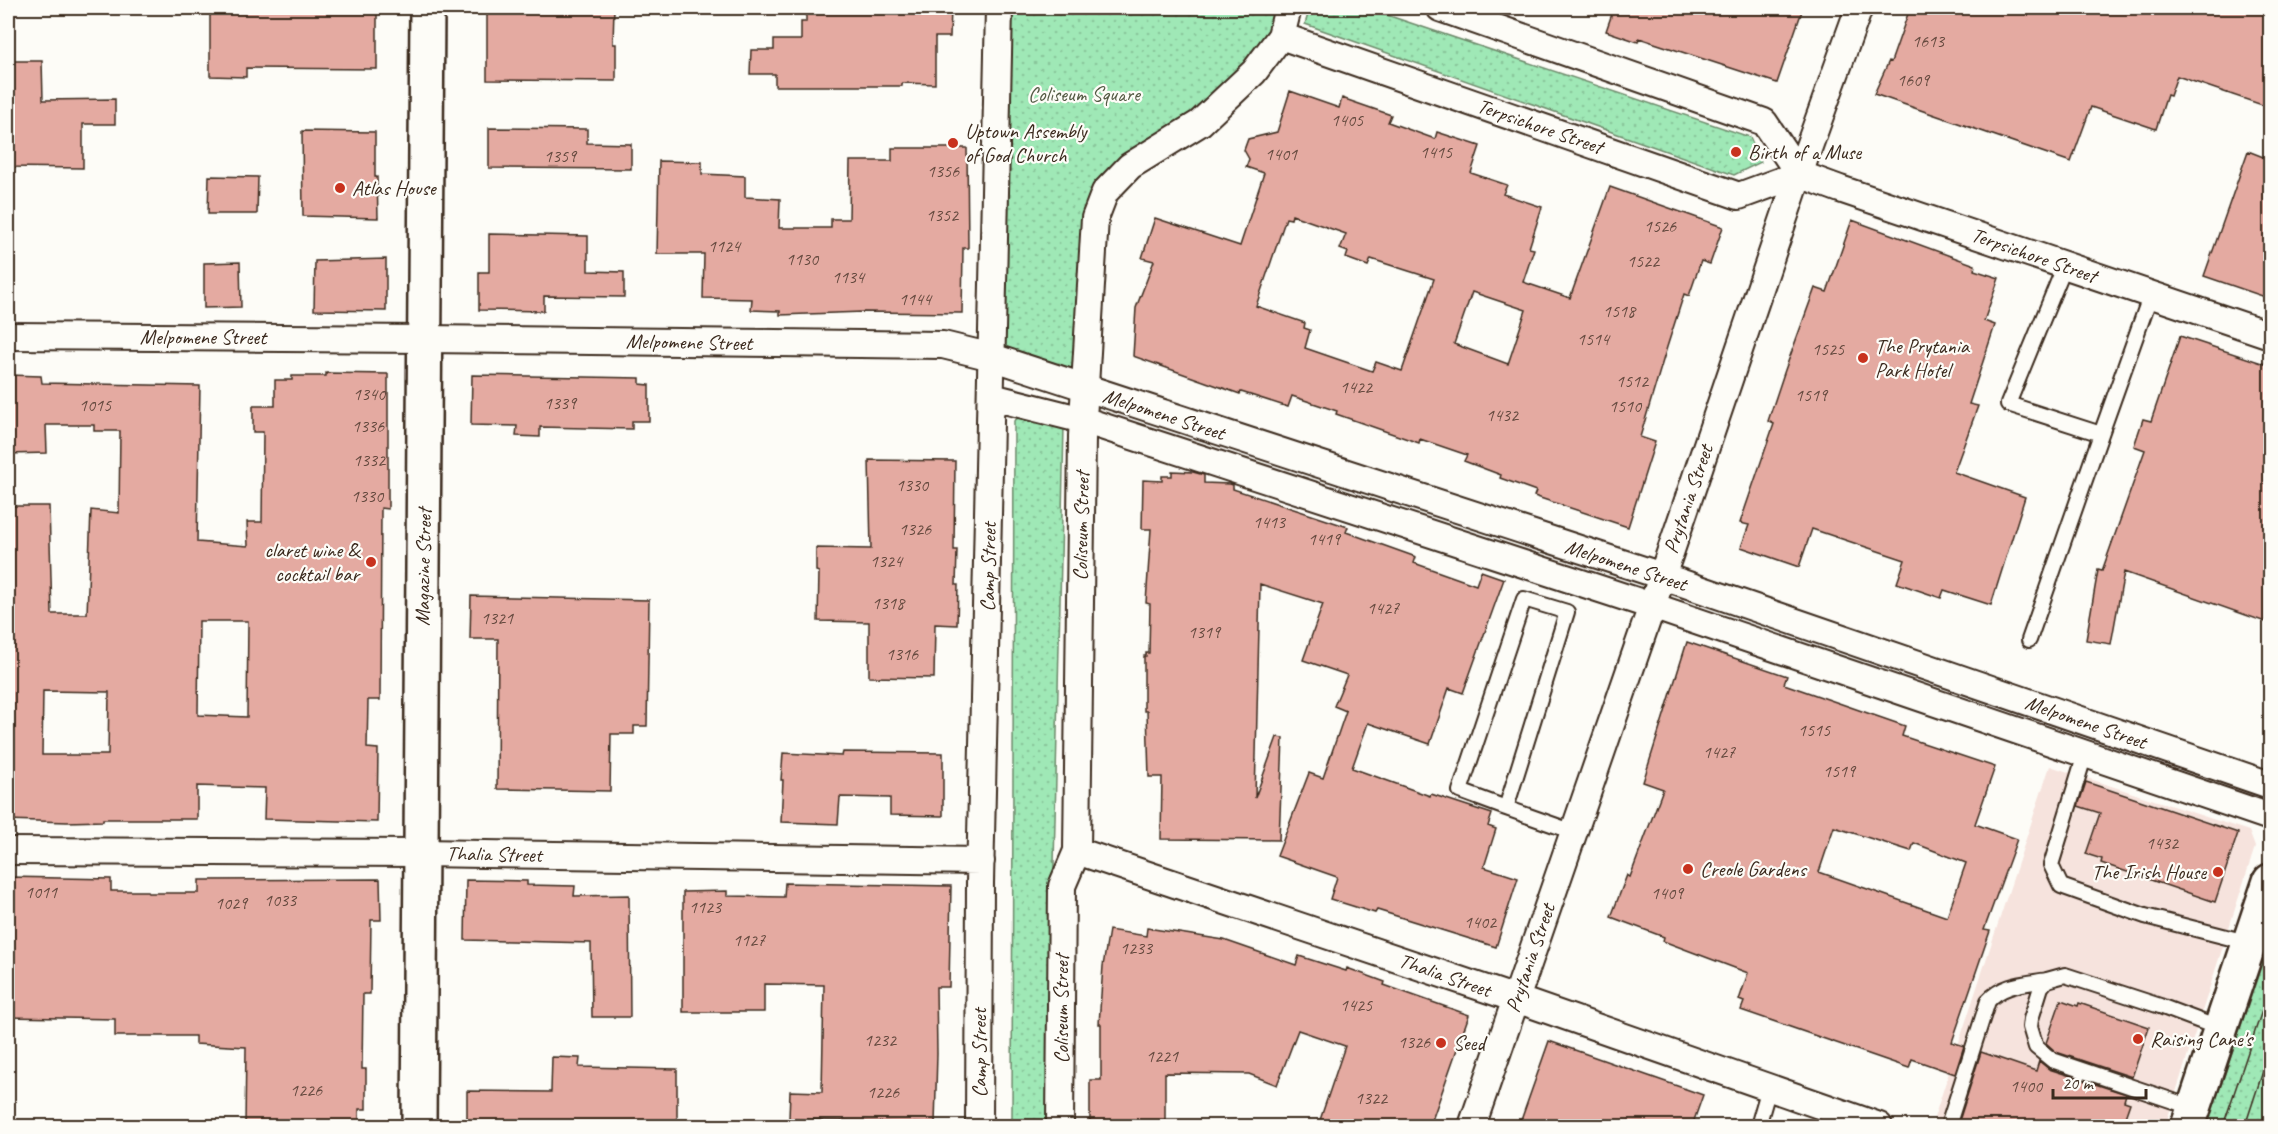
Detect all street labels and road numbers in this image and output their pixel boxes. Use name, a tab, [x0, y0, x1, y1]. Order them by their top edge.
street label: Terpsichore Street	[1474, 92, 1609, 161]
street label: Terpsichore Street	[1968, 221, 2103, 290]
street label: Melpomene Street	[140, 324, 268, 350]
street label: Melpomene Street	[626, 328, 754, 356]
street label: Melpomene Street	[1100, 382, 1230, 447]
street label: Prytania Street	[1657, 439, 1719, 557]
street label: Coliseum Street	[1067, 468, 1095, 581]
street label: Magazine Street	[409, 505, 437, 626]
street label: Camp Street	[974, 520, 1002, 612]
street label: Melpomene Street	[1562, 533, 1692, 598]
street label: Melpomene Street	[2022, 689, 2152, 756]
street label: Thalia Street	[446, 840, 544, 868]
street label: Prytania Street	[1499, 898, 1561, 1016]
street label: Thalia Street	[1396, 947, 1496, 1003]
street label: Coliseum Street	[1048, 951, 1074, 1064]
street label: Camp Street	[966, 1006, 992, 1098]

